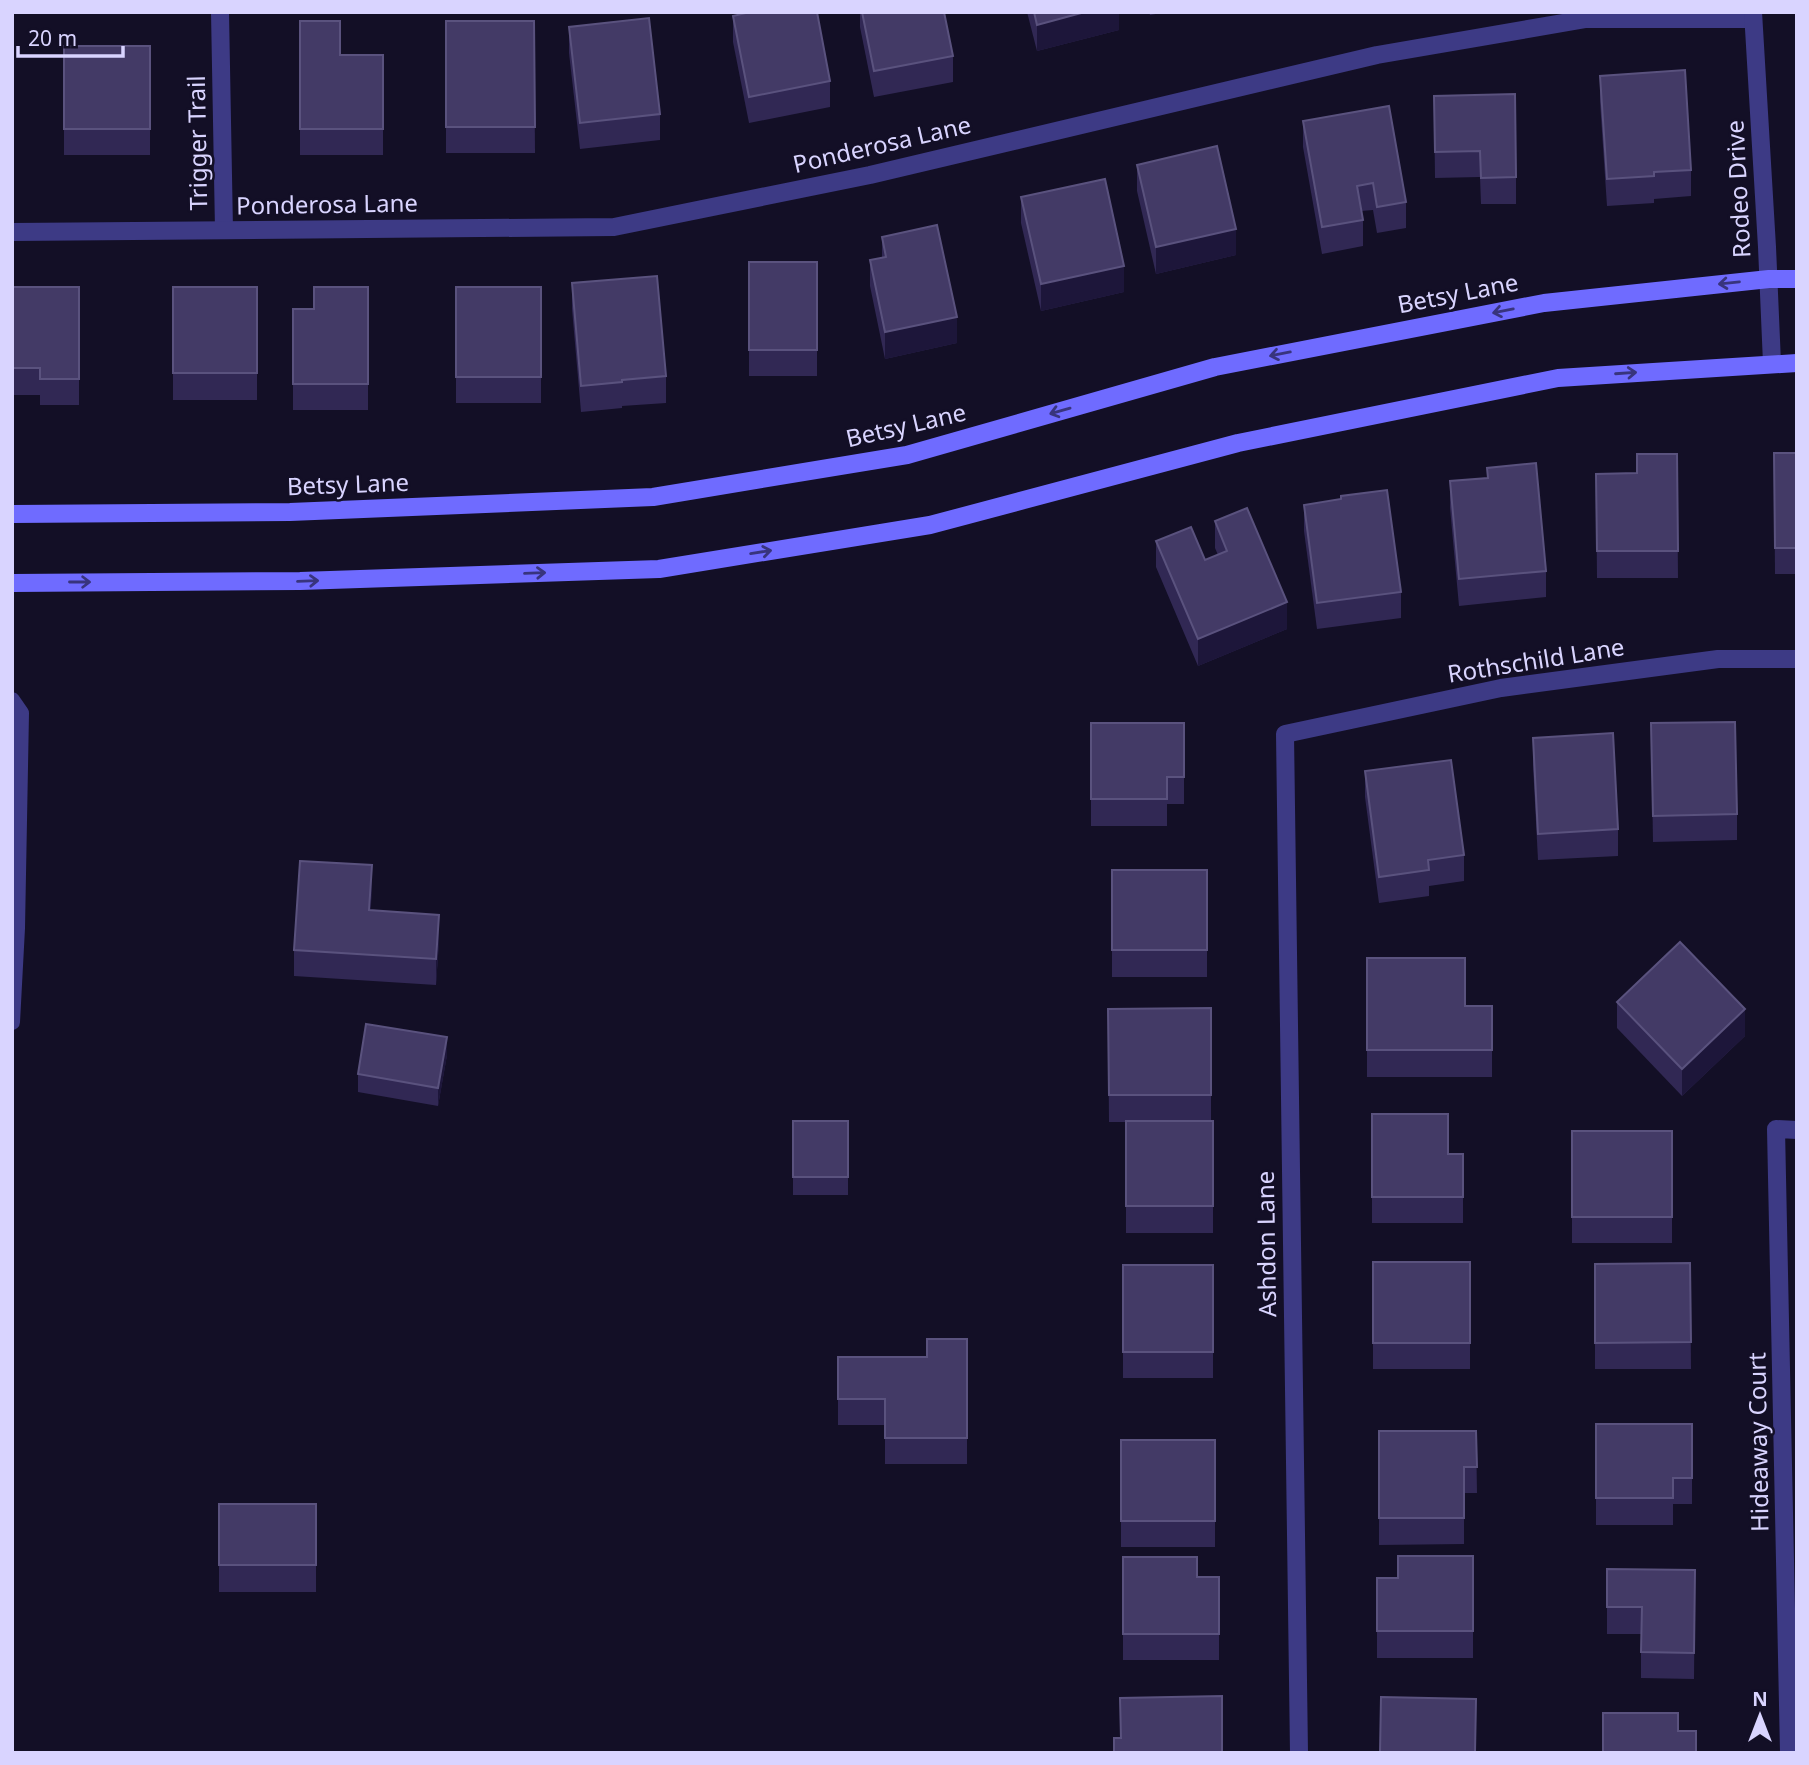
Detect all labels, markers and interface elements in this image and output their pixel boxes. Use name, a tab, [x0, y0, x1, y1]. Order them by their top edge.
scale bar	[18, 14, 122, 58]
text: 20 m	[28, 24, 77, 52]
street label: Trigger Trail	[179, 75, 214, 211]
street label: Ponderosa Lane	[789, 107, 974, 180]
street label: Rodeo Drive	[1717, 119, 1758, 259]
street label: Ponderosa Lane	[236, 185, 418, 222]
street label: Betsy Lane	[1395, 265, 1521, 320]
one-way arrow	[1718, 277, 1741, 290]
one-way arrow	[1492, 304, 1515, 318]
one-way arrow	[1269, 348, 1292, 362]
one-way arrow	[1614, 366, 1637, 379]
street label: Betsy Lane	[842, 395, 969, 454]
one-way arrow	[1049, 406, 1071, 419]
street label: Betsy Lane	[286, 465, 410, 502]
one-way arrow	[750, 545, 772, 558]
one-way arrow	[524, 567, 547, 580]
one-way arrow	[296, 574, 319, 588]
one-way arrow	[69, 576, 92, 589]
street label: Rothschild Lane	[1445, 629, 1627, 690]
street label: Ashdon Lane	[1248, 1171, 1283, 1318]
street label: Hideaway Court	[1739, 1352, 1776, 1532]
north arrow	[1725, 1681, 1795, 1751]
text: N	[1752, 1686, 1768, 1712]

